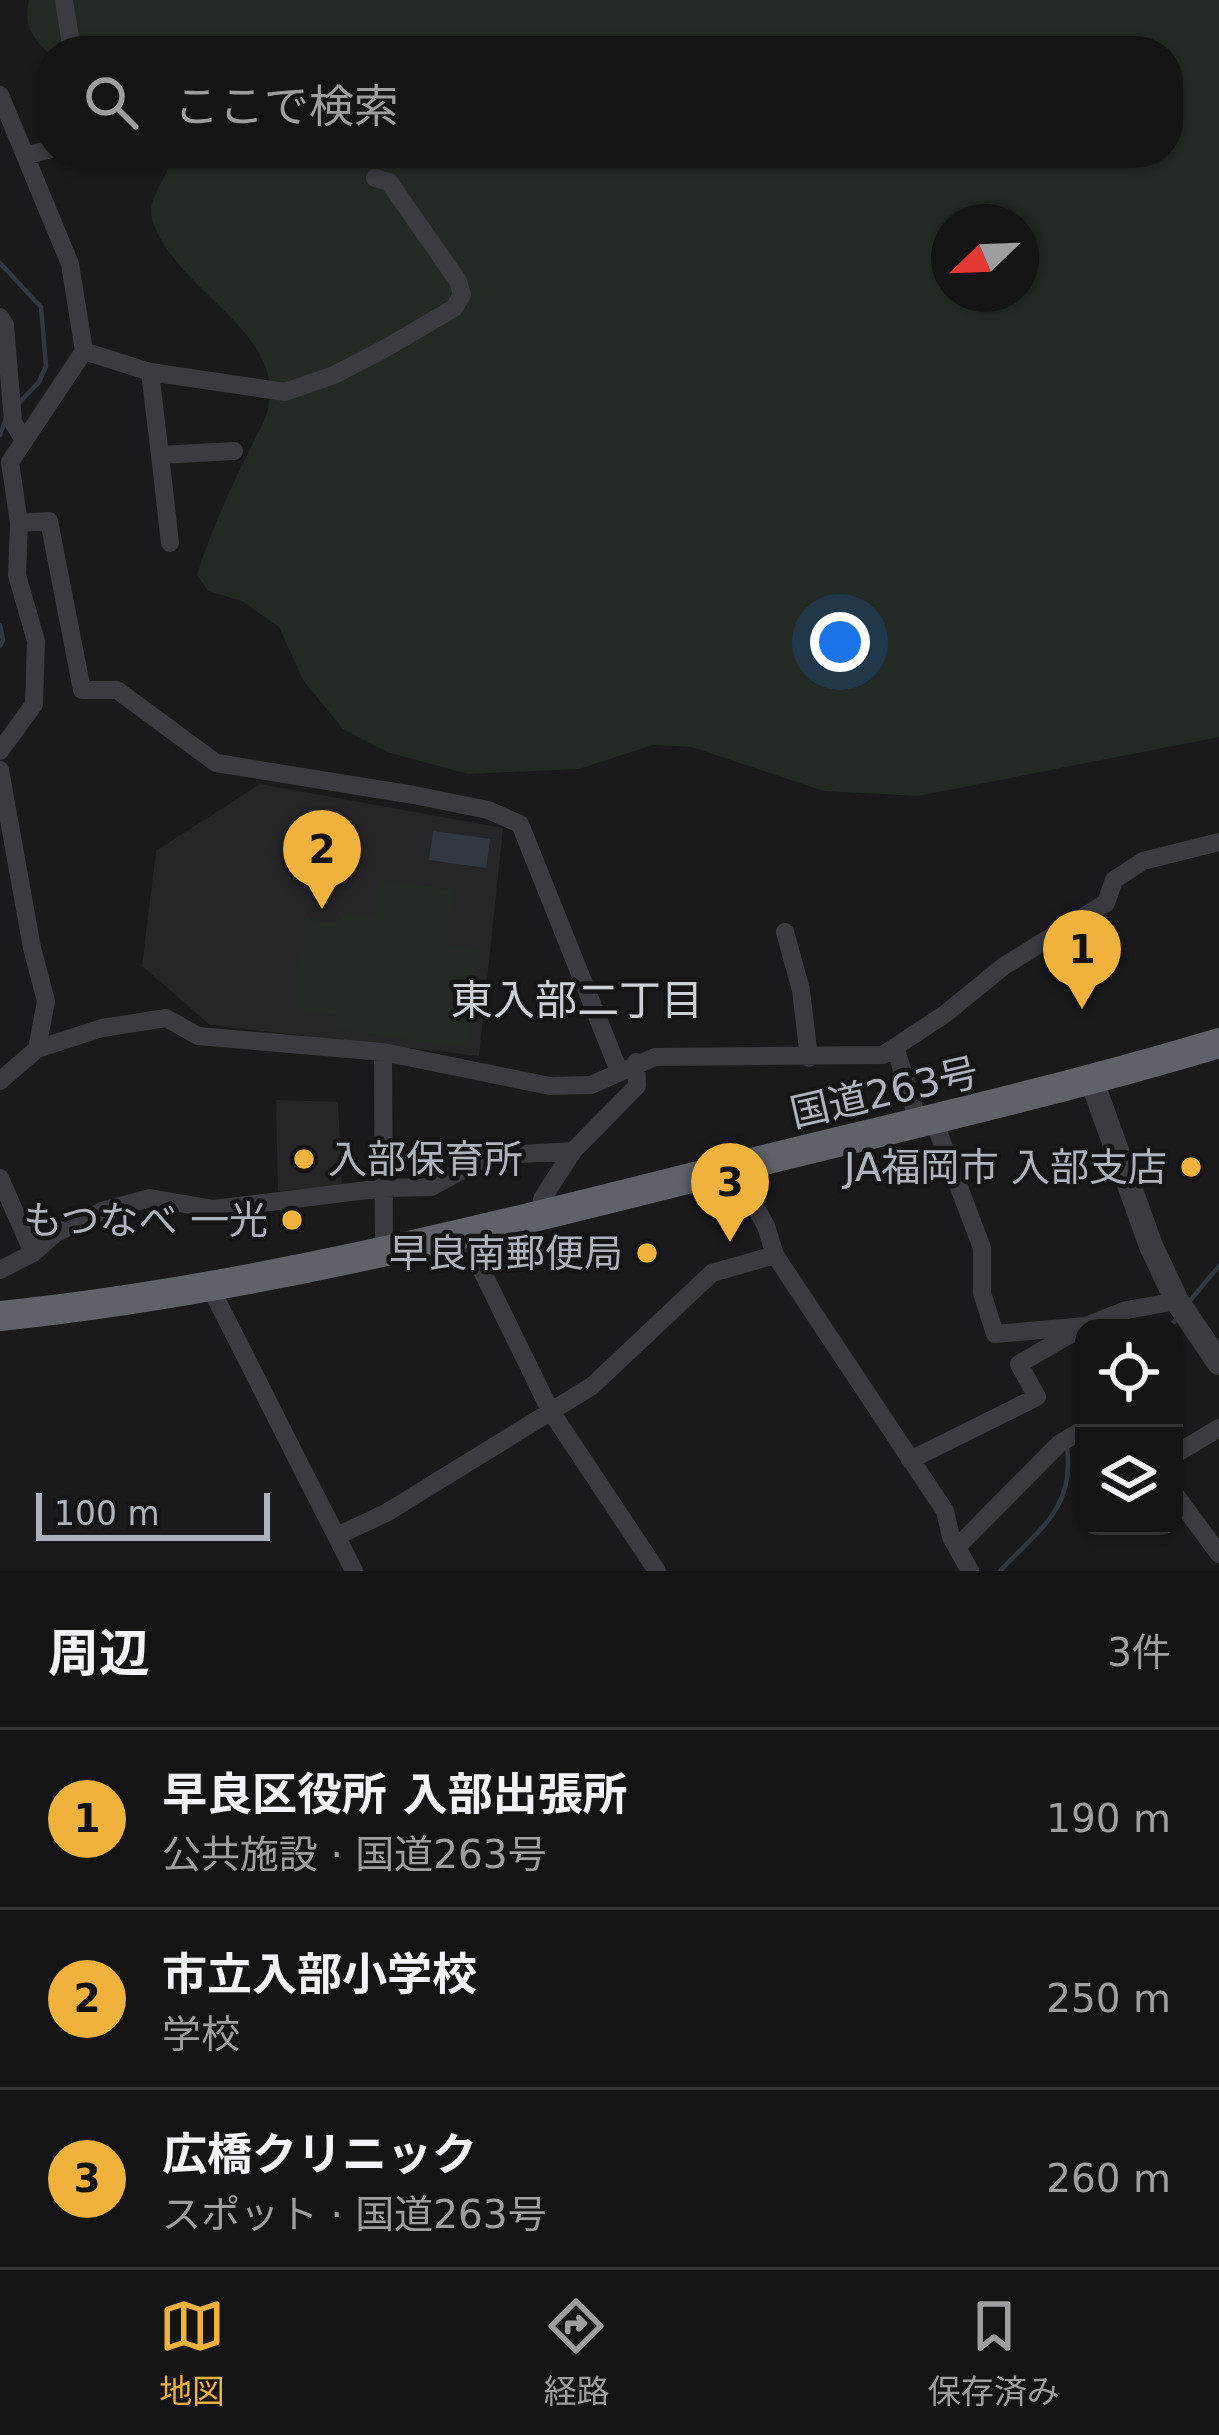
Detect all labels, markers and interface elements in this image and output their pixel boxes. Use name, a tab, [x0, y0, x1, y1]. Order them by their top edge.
search box	[36, 36, 1183, 168]
icon: search	[78, 69, 144, 135]
text: ここで検索	[174, 80, 399, 133]
north arrow	[931, 204, 1039, 312]
your location	[810, 612, 870, 672]
pin: 2	[283, 810, 361, 909]
pin: 1	[1043, 910, 1121, 1009]
district label: 東入部二丁目	[451, 976, 703, 1025]
street label: 国道263号	[786, 1049, 982, 1136]
place label: 入部保育所	[328, 1137, 523, 1182]
pin: 3	[691, 1143, 769, 1242]
place label: JA福岡市 入部支店	[841, 1145, 1167, 1190]
marker: 入部保育所	[291, 1146, 317, 1172]
marker: JA福岡市 入部支店	[1178, 1154, 1204, 1180]
place label: もつなべ 一光	[23, 1198, 268, 1243]
marker: もつなべ 一光	[279, 1207, 305, 1233]
place label: 早良南郵便局	[389, 1231, 623, 1276]
marker: 早良南郵便局	[634, 1240, 660, 1266]
map controls	[1075, 1319, 1183, 1535]
button: locate	[1075, 1319, 1183, 1427]
button: layers	[1075, 1427, 1183, 1535]
scale bar	[36, 1487, 270, 1540]
text: 100 m	[54, 1494, 160, 1533]
text: 周辺	[48, 1624, 150, 1683]
text: 3件	[1107, 1630, 1171, 1675]
text: 早良区役所 入部出張所	[162, 1768, 628, 1821]
text: 1	[73, 1796, 101, 1841]
text: 190 m	[1046, 1796, 1171, 1841]
text: 公共施設 · 国道263号	[162, 1832, 547, 1877]
text: 市立入部小学校	[162, 1948, 477, 2001]
text: 2	[73, 1976, 101, 2021]
text: 250 m	[1046, 1976, 1171, 2021]
text: 学校	[162, 2012, 240, 2057]
text: 広橋クリニック	[162, 2128, 477, 2181]
text: 3	[73, 2156, 101, 2201]
text: 260 m	[1046, 2156, 1171, 2201]
text: スポット · 国道263号	[162, 2192, 547, 2237]
tab: 地図	[159, 2293, 225, 2413]
tab: 経路	[543, 2293, 609, 2413]
tab: 保存済み	[928, 2293, 1060, 2413]

